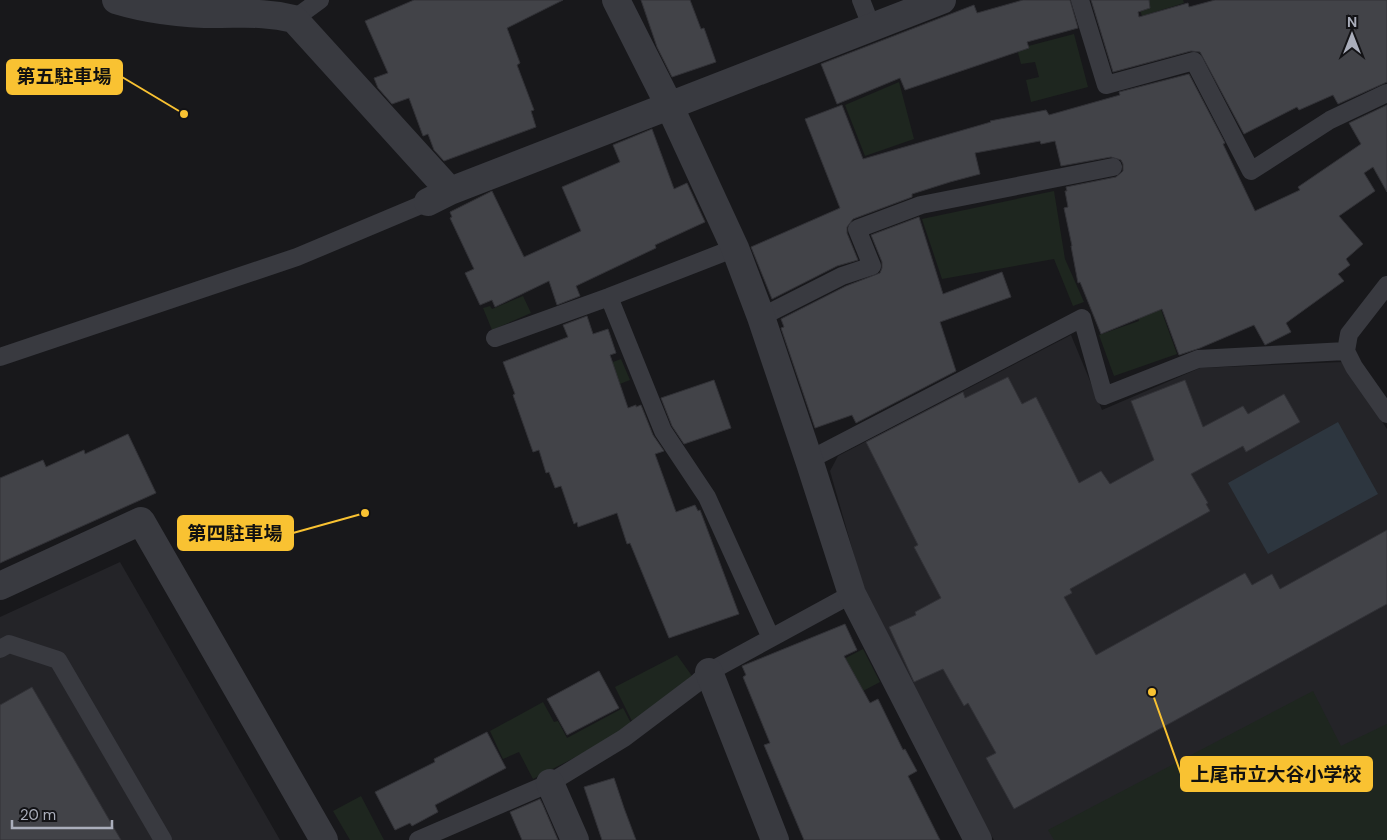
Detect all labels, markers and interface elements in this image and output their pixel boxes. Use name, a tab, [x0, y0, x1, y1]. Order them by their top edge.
north arrow	[1327, 10, 1377, 60]
text: N	[1347, 13, 1357, 31]
callout: 第五駐車場	[7, 60, 122, 94]
text: 第五駐車場	[16, 64, 112, 89]
callout: 第四駐車場	[178, 516, 293, 550]
text: 第四駐車場	[187, 521, 283, 546]
callout: 上尾市立大谷小学校	[1181, 757, 1372, 791]
text: 上尾市立大谷小学校	[1190, 762, 1362, 787]
scale bar	[12, 798, 112, 830]
text: 20 m	[20, 805, 56, 825]

